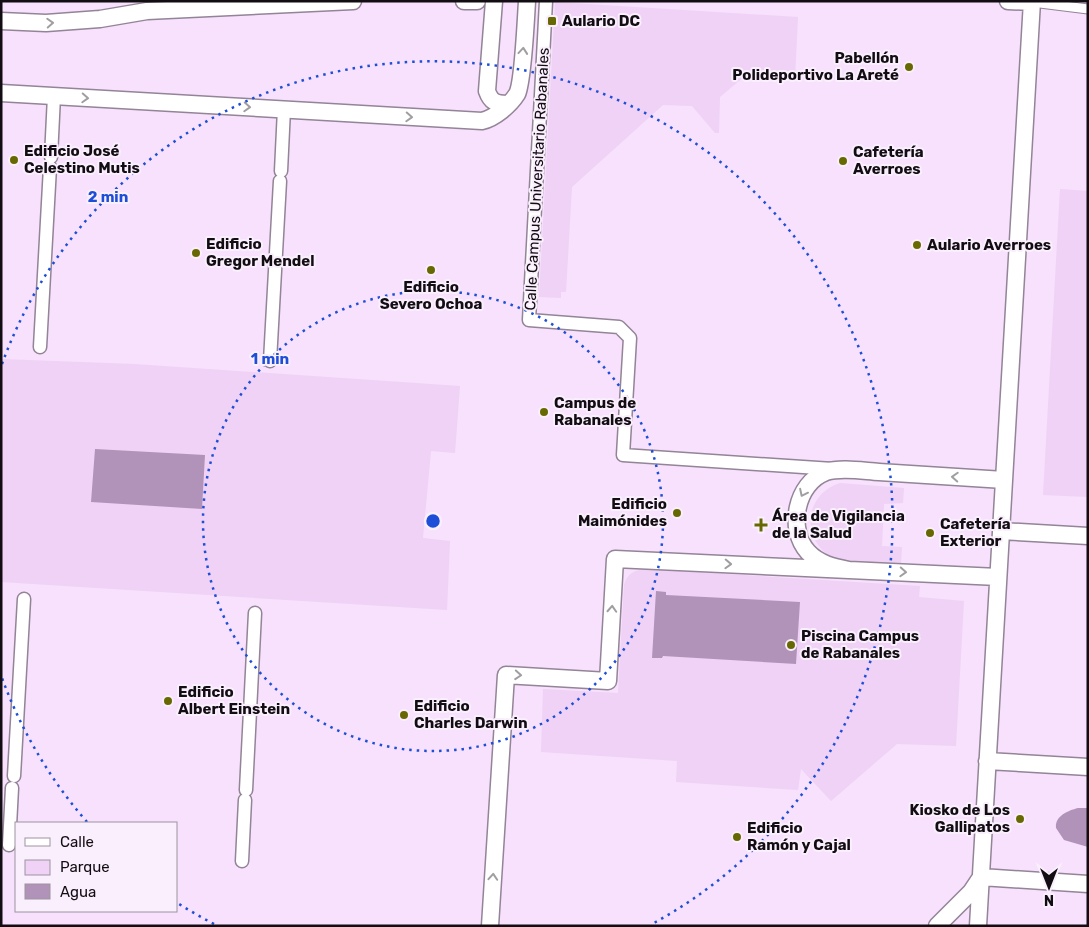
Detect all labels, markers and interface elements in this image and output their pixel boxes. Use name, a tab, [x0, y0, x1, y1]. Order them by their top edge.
place label: Aulario DC	[562, 12, 641, 30]
marker: Aulario DC	[546, 15, 558, 27]
one-way arrow	[46, 17, 54, 28]
one-way arrow	[517, 46, 528, 54]
street label: Calle Campus Universitario Rabanales	[521, 47, 553, 311]
place label: Pabellón Polideportivo La Areté	[732, 49, 899, 84]
marker: Pabellón Polideportivo La Areté	[903, 61, 915, 73]
one-way arrow	[81, 92, 89, 103]
one-way arrow	[243, 102, 251, 113]
one-way arrow	[406, 112, 414, 123]
place label: Edificio José Celestino Mutis	[24, 142, 140, 177]
place label: Cafetería Averroes	[853, 143, 924, 178]
marker: Edificio José Celestino Mutis	[8, 154, 20, 166]
marker: Cafetería Averroes	[837, 155, 849, 167]
text: 2 min	[88, 188, 128, 206]
place label: Edificio Gregor Mendel	[206, 235, 314, 270]
place label: Aulario Averroes	[927, 236, 1051, 254]
marker: Aulario Averroes	[911, 239, 923, 251]
marker: Edificio Gregor Mendel	[190, 247, 202, 259]
marker: Edificio Severo Ochoa	[425, 264, 437, 276]
place label: Edificio Severo Ochoa	[380, 278, 482, 313]
text: 1 min	[251, 350, 289, 368]
place label: Campus de Rabanales	[554, 394, 636, 429]
marker: Campus de Rabanales	[538, 406, 550, 418]
one-way arrow	[951, 472, 959, 483]
one-way arrow	[799, 488, 809, 497]
place label: Edificio Maimónides	[578, 495, 667, 530]
marker: Edificio Maimónides	[671, 507, 683, 519]
place label: Área de Vigilancia de la Salud	[772, 507, 905, 542]
centre of rings	[424, 512, 442, 530]
place label: Cafetería Exterior	[940, 515, 1011, 550]
marker: Área de Vigilancia de la Salud	[754, 518, 768, 532]
marker: Cafetería Exterior	[924, 527, 936, 539]
one-way arrow	[724, 559, 732, 570]
one-way arrow	[899, 567, 907, 578]
one-way arrow	[607, 605, 618, 613]
place label: Piscina Campus de Rabanales	[801, 627, 919, 662]
marker: Piscina Campus de Rabanales	[785, 639, 797, 651]
one-way arrow	[515, 670, 523, 681]
place label: Edificio Albert Einstein	[178, 683, 290, 718]
marker: Edificio Albert Einstein	[162, 695, 174, 707]
place label: Edificio Charles Darwin	[414, 697, 528, 732]
marker: Edificio Charles Darwin	[398, 709, 410, 721]
place label: Kiosko de Los Gallipatos	[910, 801, 1010, 836]
marker: Kiosko de Los Gallipatos	[1014, 813, 1026, 825]
place label: Edificio Ramón y Cajal	[747, 819, 851, 854]
legend	[15, 822, 178, 912]
marker: Edificio Ramón y Cajal	[731, 831, 743, 843]
text: Calle	[60, 833, 94, 851]
text: Parque	[60, 858, 110, 876]
north arrow	[1024, 862, 1074, 912]
one-way arrow	[488, 873, 499, 881]
text: Agua	[60, 883, 96, 901]
text: N	[1044, 891, 1054, 908]

